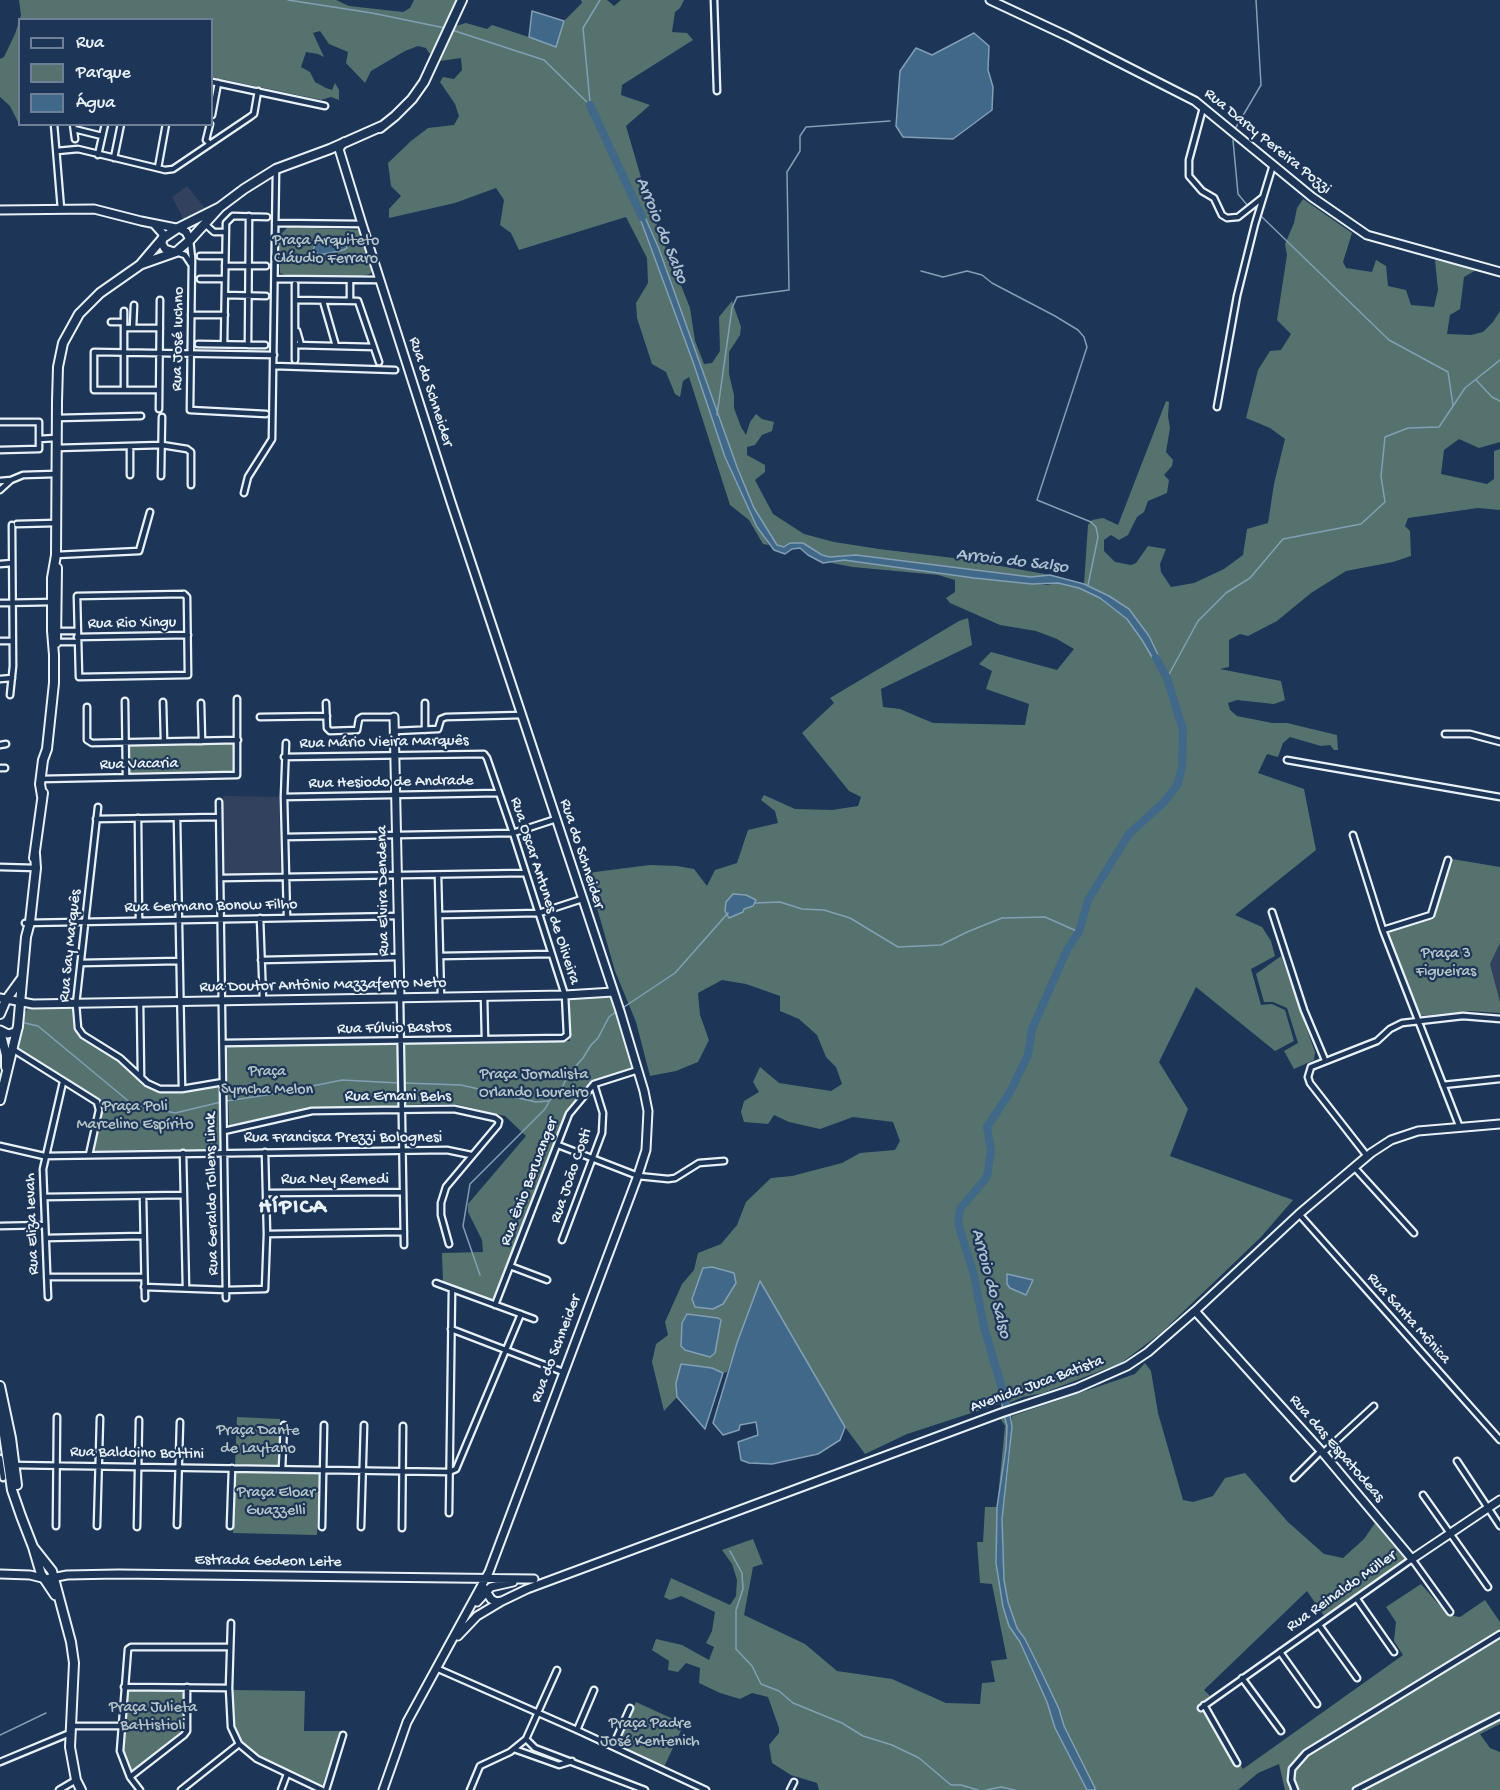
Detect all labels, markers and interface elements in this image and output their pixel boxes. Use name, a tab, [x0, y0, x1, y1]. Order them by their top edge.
legend	[18, 18, 213, 126]
text: Rua	[76, 33, 104, 54]
text: Parque	[76, 63, 131, 84]
street label: Rua Darcy Pereira Pozzi	[1200, 85, 1334, 199]
text: Água	[76, 93, 115, 114]
water label: Arroio do Salso	[630, 175, 692, 287]
park label: Praça Arquiteto Cláudio Ferraro	[273, 232, 379, 270]
street label: Rua José Iuchno	[168, 287, 190, 391]
street label: Rua do Schneider	[403, 335, 457, 449]
water label: Arroio do Salso	[955, 544, 1069, 580]
street label: Rua Rio Xingu	[88, 614, 176, 634]
street label: Rua Mário Vieira Marquês	[299, 732, 469, 754]
street label: Rua Vacaria	[99, 755, 179, 775]
street label: Rua Hesiodo de Andrade	[308, 772, 474, 794]
street label: Rua Oscar Antunes de Oliveira	[505, 795, 583, 987]
street label: Rua do Schneider	[554, 797, 608, 911]
street label: Rua Elvira Dendena	[373, 825, 395, 957]
street label: Rua Say Marquês	[56, 889, 86, 1003]
street label: Rua Germano Bonow Filho	[124, 896, 298, 918]
park label: Praça 3 Figueiras	[1416, 945, 1476, 983]
street label: Rua Doutor Antônio Mazzaferro Neto	[199, 974, 447, 998]
street label: Rua Fúlvio Bastos	[337, 1018, 451, 1040]
park label: Praça Symcha Melon	[221, 1063, 313, 1101]
park label: Praça Jornalista Orlando Loureiro	[479, 1066, 589, 1104]
street label: Rua Ernani Behs	[345, 1088, 451, 1108]
park label: Praça Poli Marcelino Espírito	[76, 1098, 194, 1136]
street label: Rua Geraldo Tollens Linck	[202, 1112, 224, 1276]
street label: Rua Ênio Berwanger	[497, 1115, 563, 1249]
street label: Rua João Costi	[547, 1126, 597, 1226]
street label: Rua Francisca Prezzi Bolognesi	[244, 1129, 442, 1149]
street label: Rua Ney Remedi	[281, 1171, 389, 1191]
street label: Rua Eliza Ievah	[22, 1173, 44, 1275]
district label: HÍPICA	[258, 1196, 328, 1222]
water label: Arroio do Salso	[965, 1227, 1015, 1341]
street label: Rua Santa Mônica	[1362, 1269, 1454, 1369]
street label: Rua do Schneider	[528, 1292, 586, 1406]
street label: Avenida Juca Batista	[968, 1352, 1106, 1418]
street label: Rua das Espatodeas	[1284, 1391, 1388, 1507]
park label: Praça Dante de Laytano	[216, 1422, 300, 1460]
street label: Rua Baldoino Bottini	[70, 1443, 204, 1465]
park label: Praça Eloar Guazzelli	[237, 1484, 315, 1522]
street label: Rua Reinaldo Müller	[1283, 1547, 1401, 1637]
street label: Estrada Gedeon Leite	[194, 1551, 342, 1573]
park label: Praça Julieta Battistioli	[109, 1699, 197, 1737]
park label: Praça Padre José Kentenich	[600, 1715, 700, 1753]

